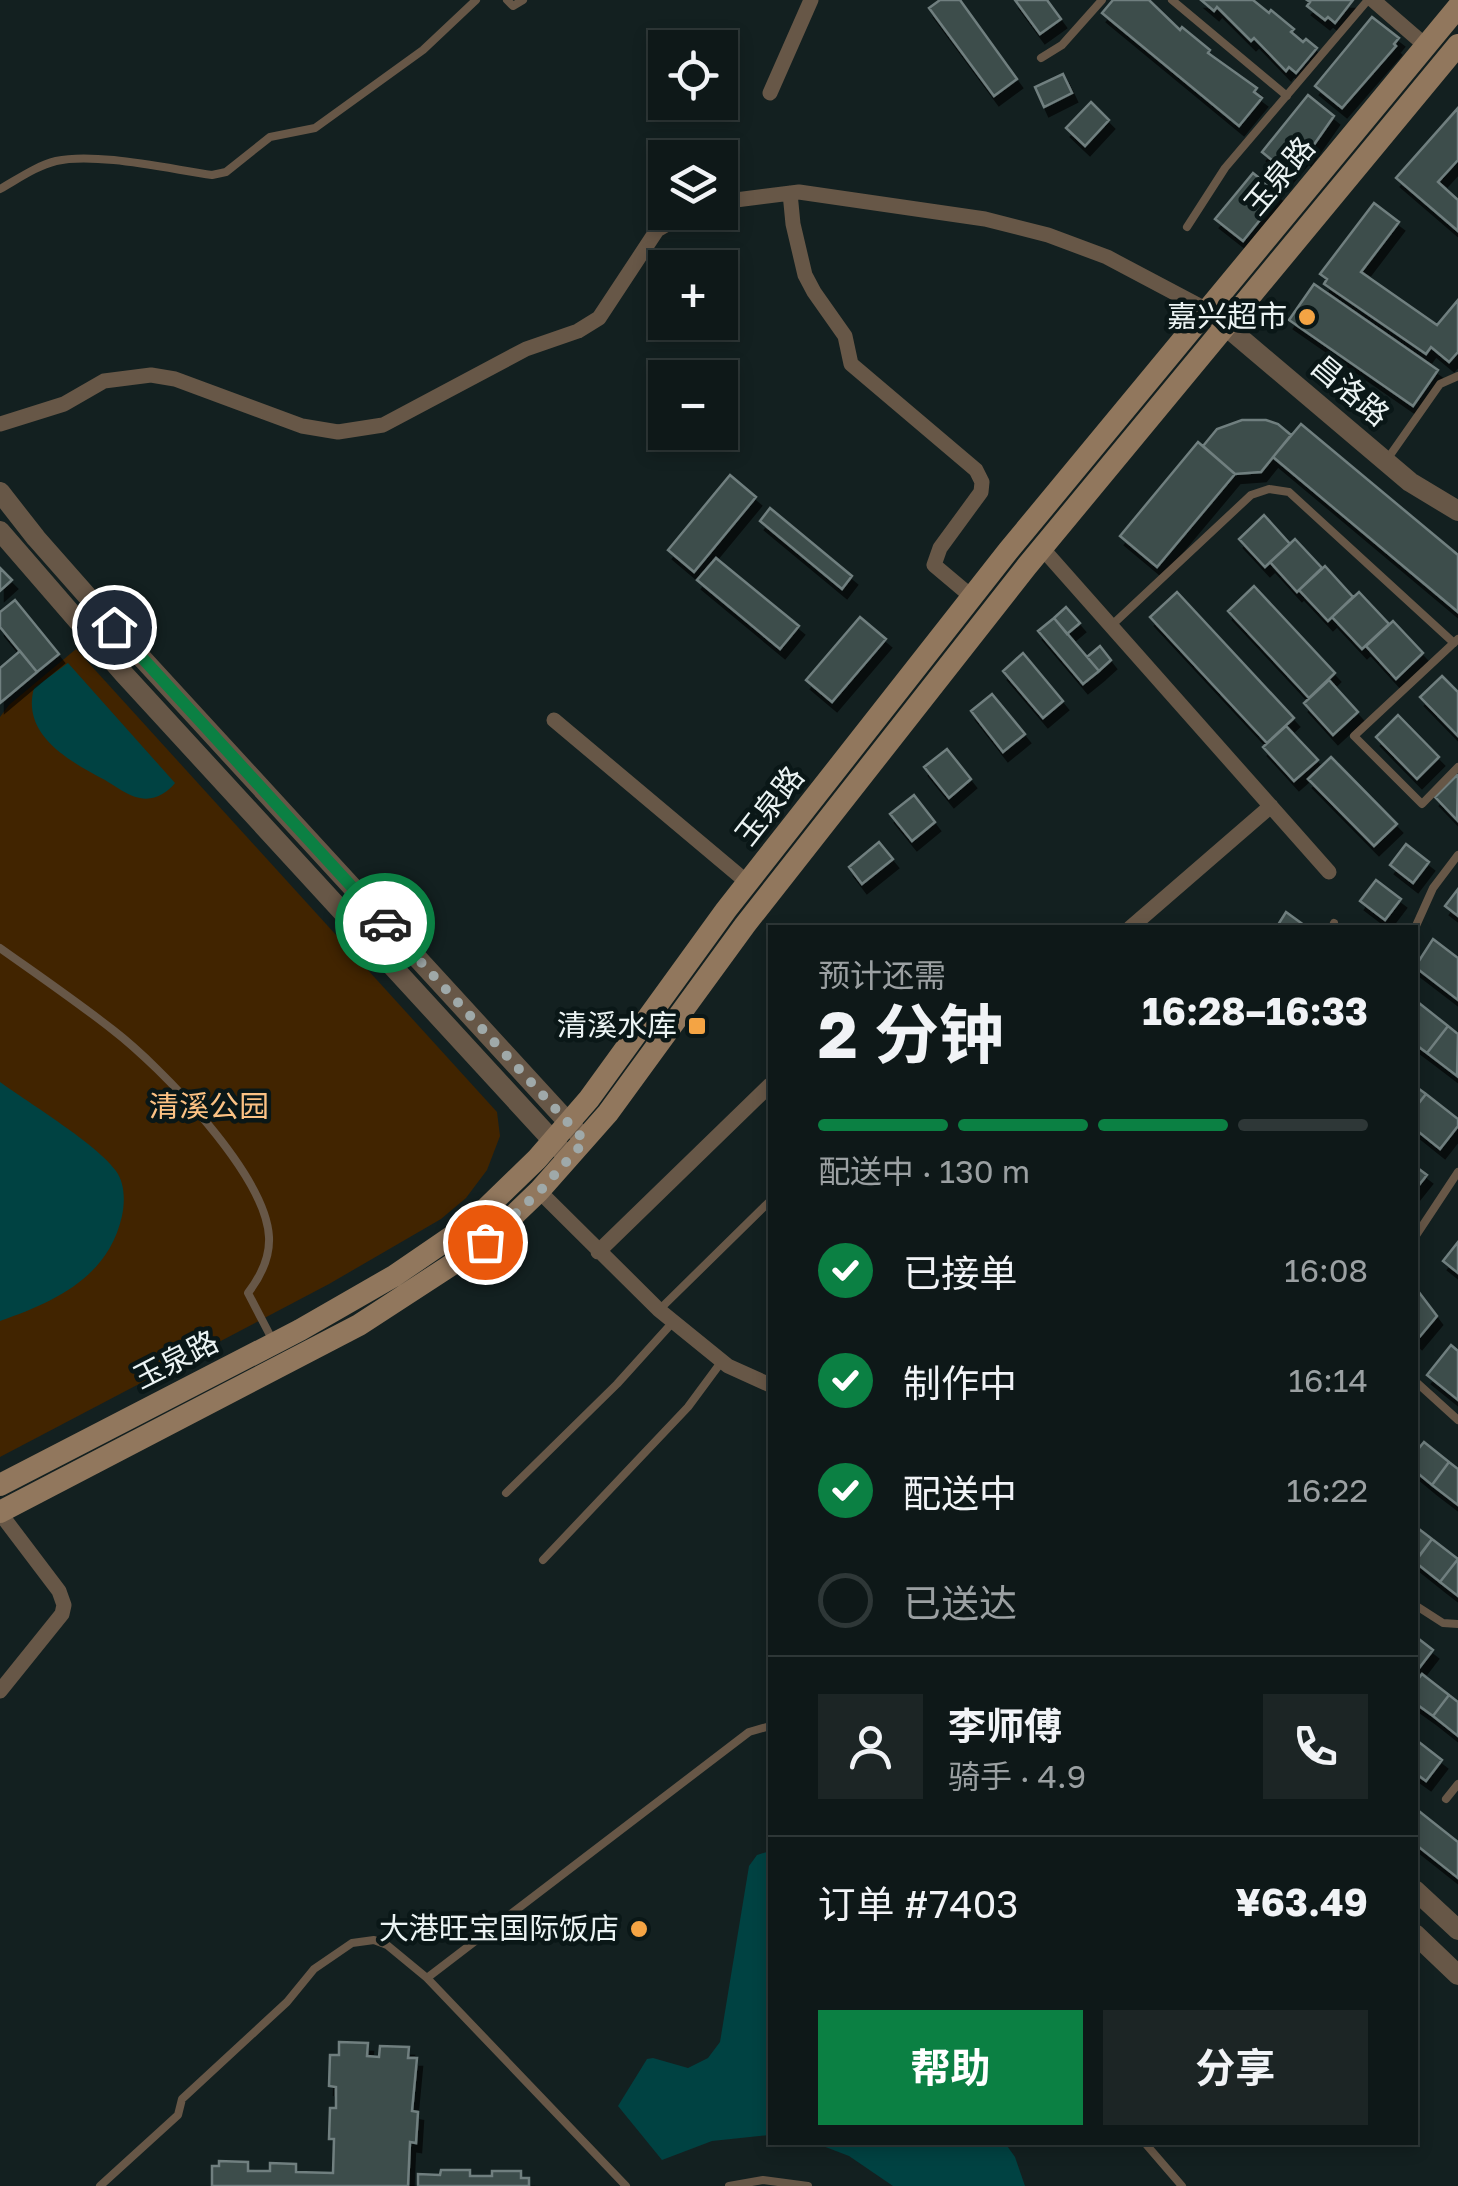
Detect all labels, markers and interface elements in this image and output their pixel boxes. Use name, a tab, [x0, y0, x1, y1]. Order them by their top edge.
map controls	[648, 30, 738, 450]
button: locate	[648, 30, 738, 120]
street label: 玉泉路	[1237, 129, 1322, 221]
button: layers	[648, 140, 738, 230]
button: +	[648, 250, 738, 340]
place label: 嘉兴超市	[1167, 298, 1287, 334]
marker: 嘉兴超市	[1296, 306, 1318, 328]
street label: 昌洛路	[1305, 348, 1397, 433]
button: −	[648, 360, 738, 450]
pin	[72, 585, 157, 670]
icon: home	[87, 600, 142, 655]
street label: 玉泉路	[727, 759, 811, 852]
courier	[335, 873, 435, 973]
icon: car	[358, 896, 413, 951]
text: 预计还需	[818, 956, 946, 994]
text: 16:28–16:33	[1142, 988, 1368, 1033]
text: 2 分钟	[818, 994, 1004, 1072]
place label: 清溪水库	[557, 1007, 677, 1043]
marker: 清溪水库	[686, 1015, 708, 1037]
park label: 清溪公园	[149, 1088, 269, 1124]
text: 配送中 · 130 m	[818, 1152, 1030, 1190]
pin	[443, 1200, 528, 1285]
icon: bag	[458, 1215, 513, 1270]
icon: check	[818, 1243, 873, 1298]
text: 已接单	[903, 1250, 1017, 1295]
text: 16:08	[1284, 1251, 1368, 1289]
street label: 玉泉路	[127, 1323, 224, 1396]
icon: check	[818, 1353, 873, 1408]
text: 制作中	[903, 1360, 1017, 1405]
text: 16:14	[1288, 1361, 1368, 1399]
icon: check	[818, 1463, 873, 1518]
text: 配送中	[903, 1470, 1017, 1515]
text: 16:22	[1286, 1471, 1368, 1509]
text: 已送达	[903, 1580, 1017, 1625]
button: person	[818, 1694, 923, 1799]
button: phone	[1263, 1694, 1368, 1799]
text: 李师傅	[948, 1703, 1062, 1748]
text: 骑手 · 4.9	[948, 1757, 1086, 1795]
text: ¥63.49	[1236, 1879, 1368, 1924]
text: 订单 #7403	[818, 1881, 1018, 1926]
place label: 大港旺宝国际饭店	[379, 1910, 619, 1946]
marker: 大港旺宝国际饭店	[628, 1918, 650, 1940]
button: 帮助	[818, 2010, 1083, 2125]
button: 分享	[1103, 2010, 1368, 2125]

